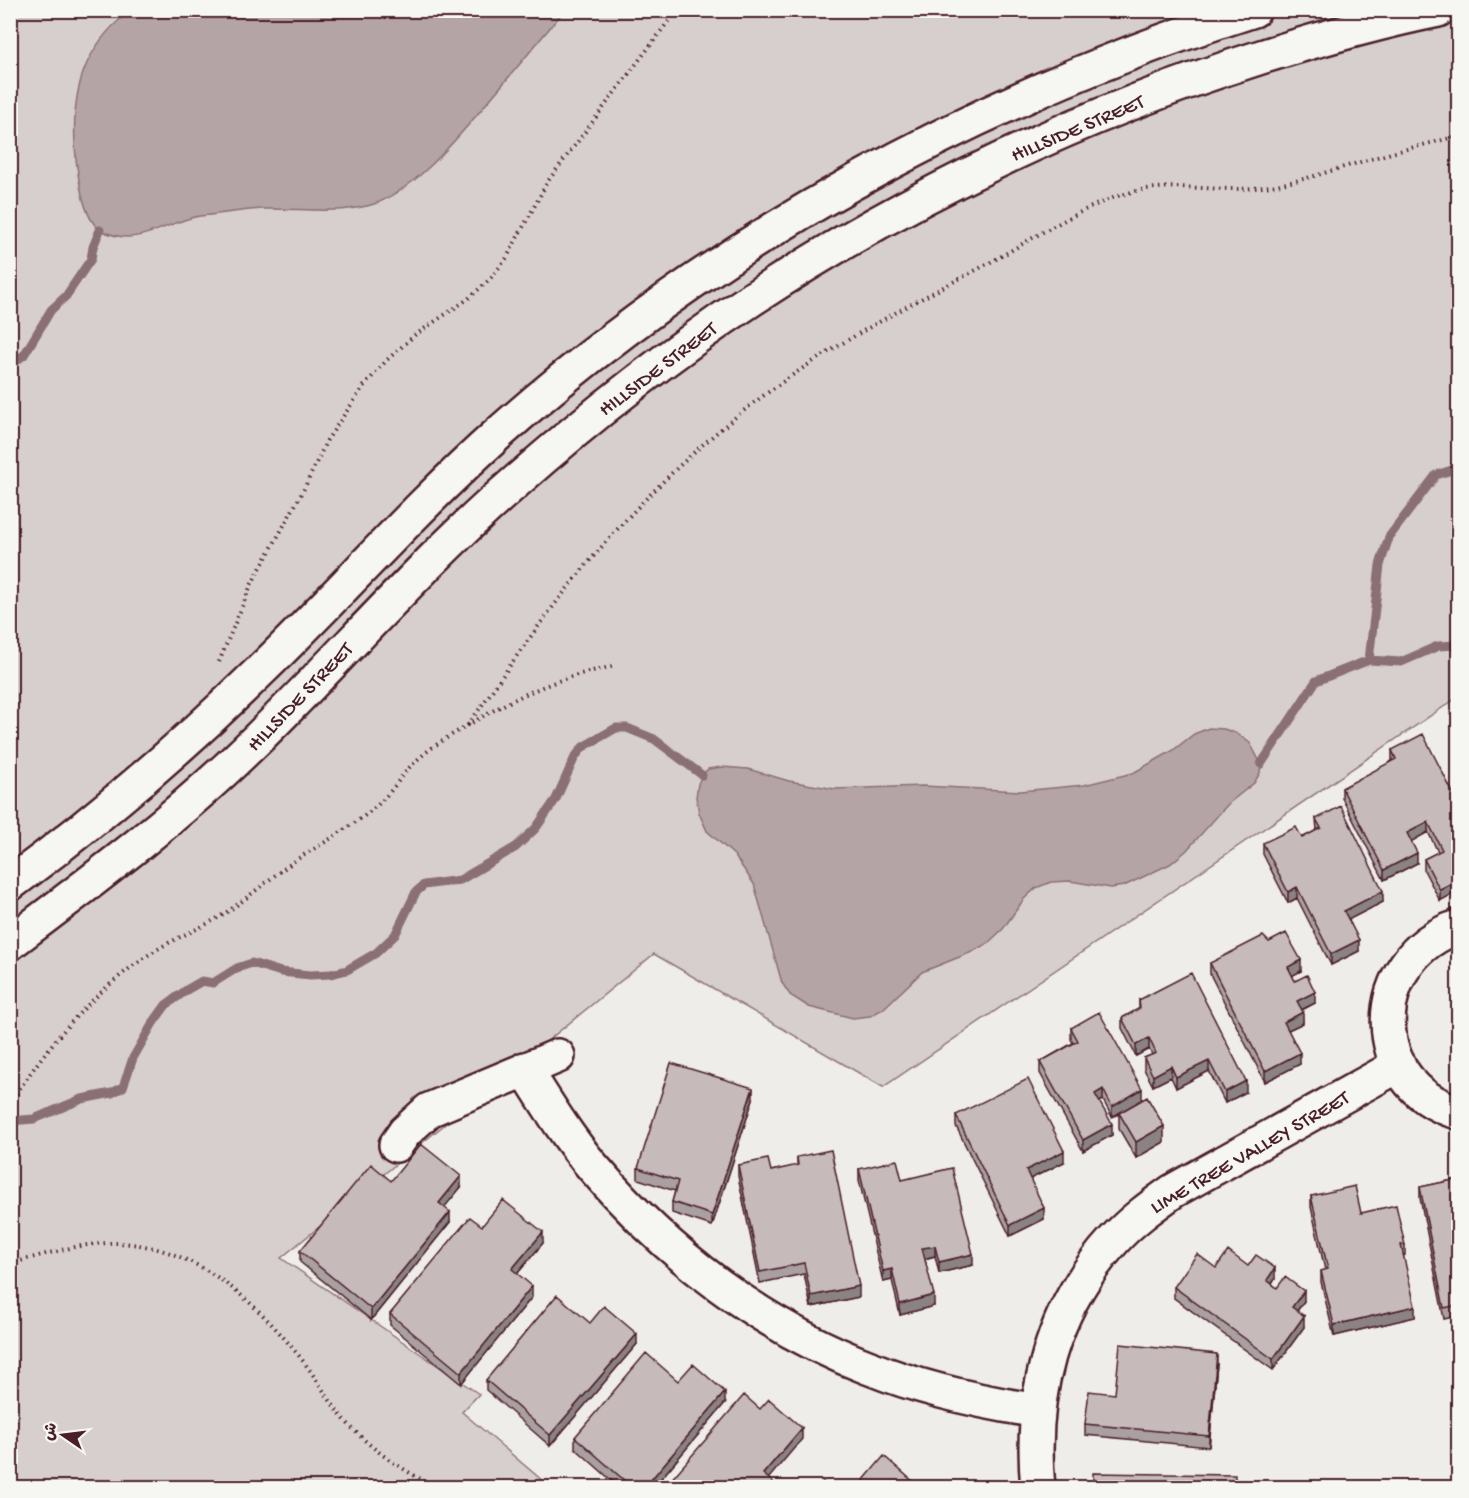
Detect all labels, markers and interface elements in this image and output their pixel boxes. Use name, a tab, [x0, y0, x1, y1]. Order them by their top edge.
street label: HILLSIDE STREET	[1008, 91, 1149, 169]
street label: HILLSIDE STREET	[595, 318, 724, 424]
street label: HILLSIDE STREET	[243, 638, 360, 758]
street label: LIME TREE VALLEY STREET	[1147, 1086, 1356, 1221]
north arrow	[33, 1405, 93, 1465]
text: ش	[40, 1421, 63, 1443]

